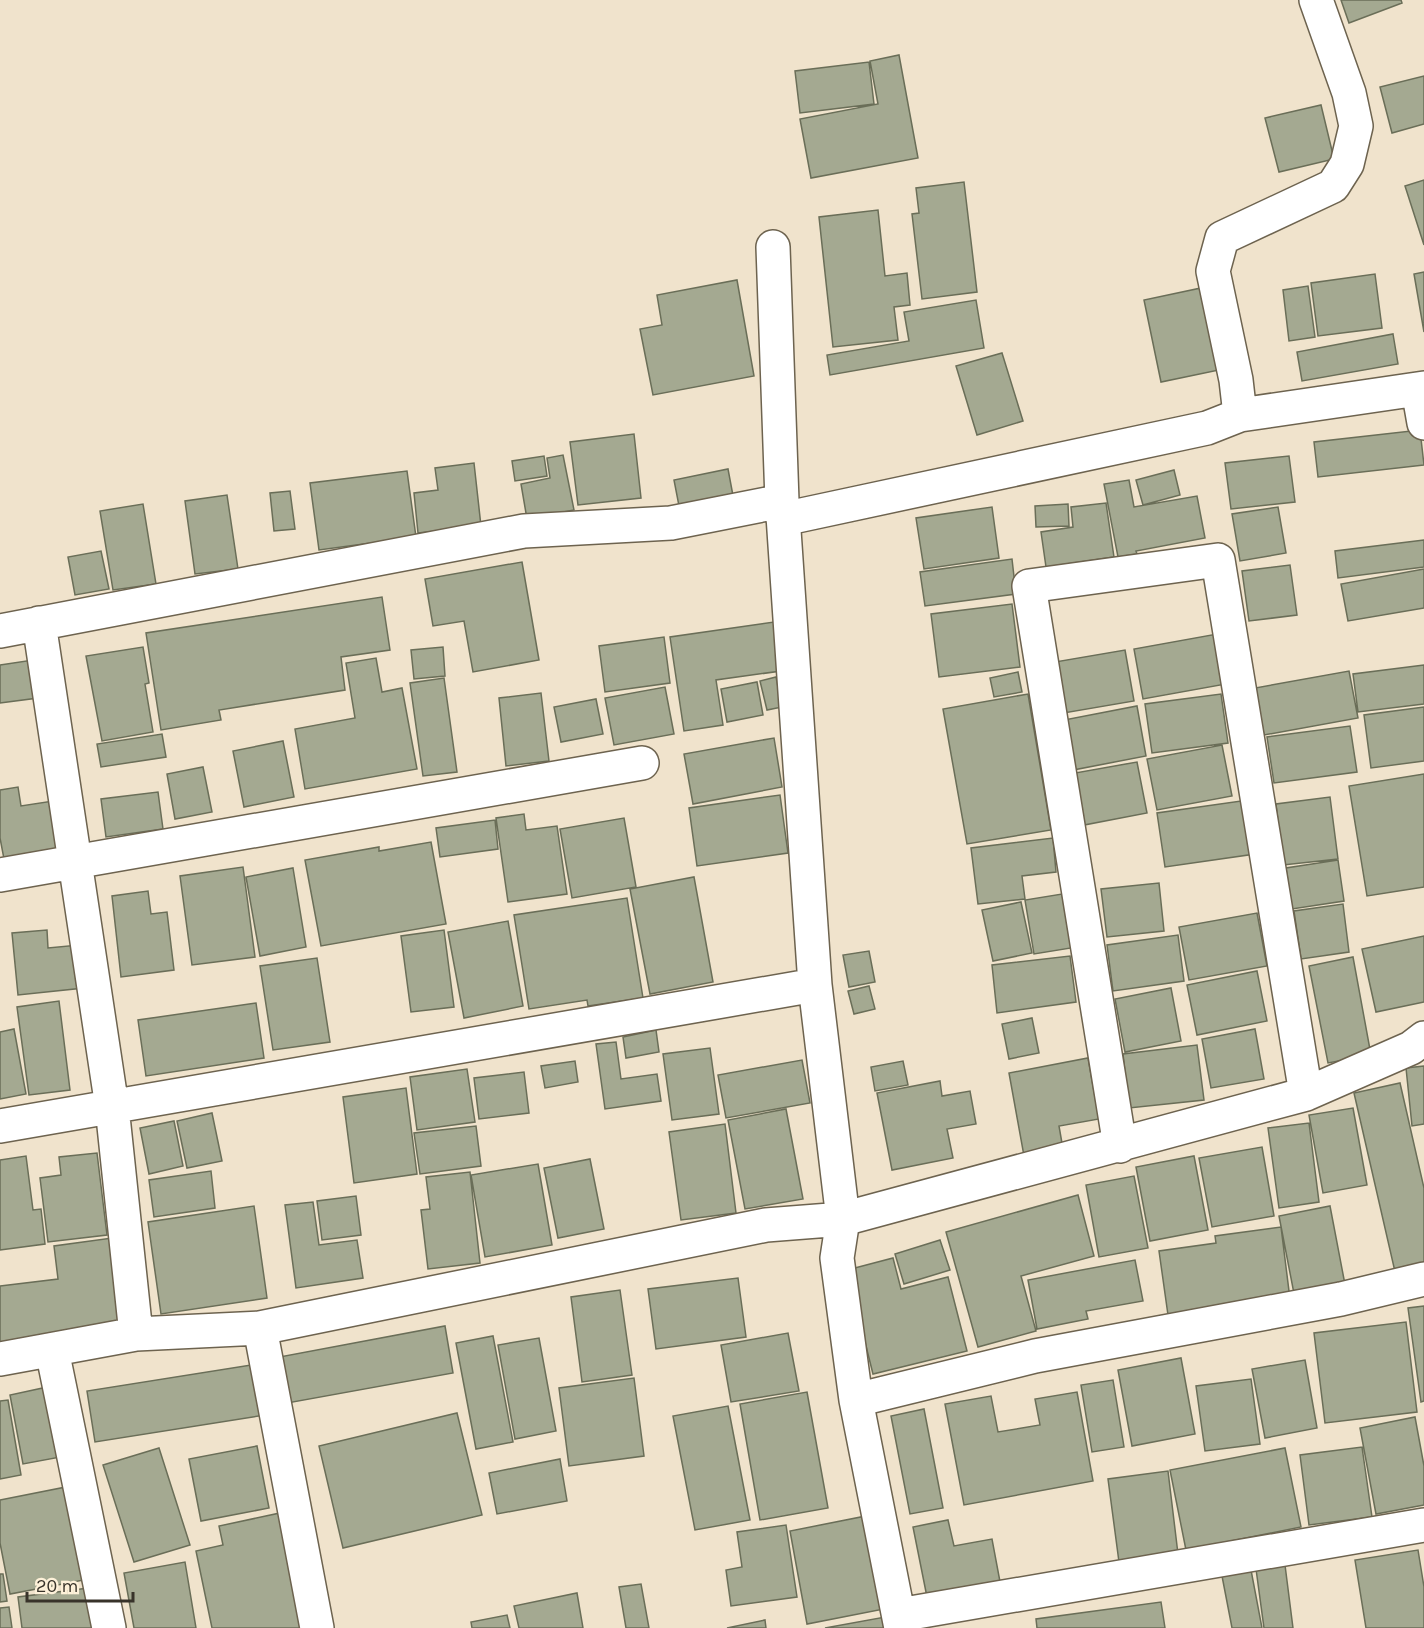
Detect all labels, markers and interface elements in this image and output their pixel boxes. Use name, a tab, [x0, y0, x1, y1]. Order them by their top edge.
scale bar	[27, 1565, 134, 1603]
text: 20 m	[36, 1575, 78, 1597]

